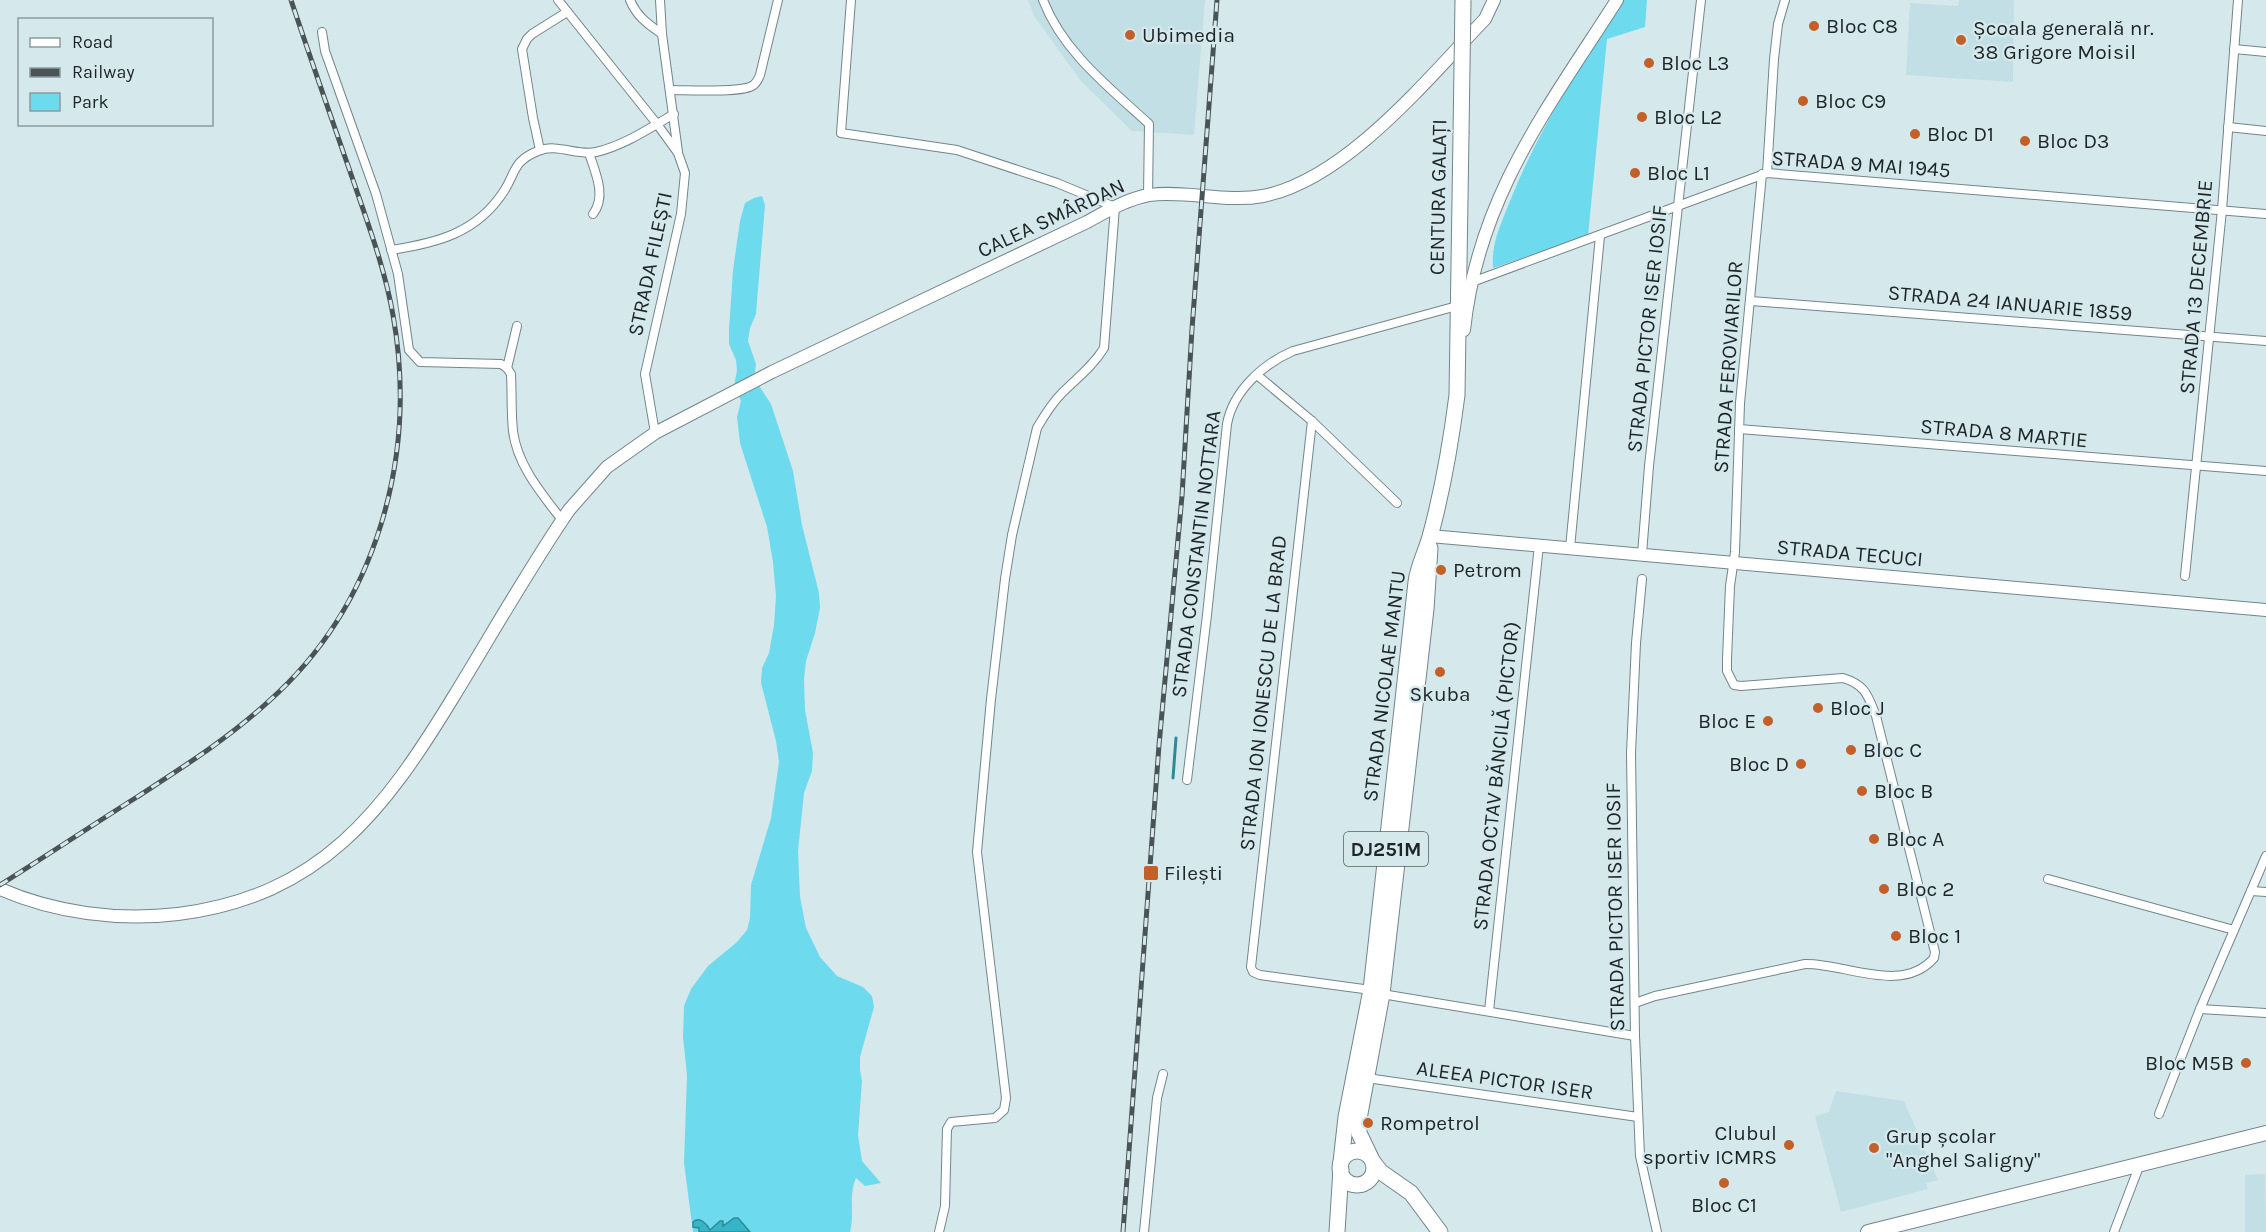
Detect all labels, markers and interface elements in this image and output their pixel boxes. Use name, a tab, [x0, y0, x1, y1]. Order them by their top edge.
place label: Bloc C8	[1826, 14, 1898, 38]
place label: Școala generală nr. 38 Grigore Moisil	[1973, 16, 2154, 64]
legend	[18, 18, 213, 126]
marker: Bloc C8	[1807, 19, 1821, 33]
place label: Ubimedia	[1142, 23, 1235, 47]
marker: Ubimedia	[1123, 28, 1137, 42]
text: Road	[72, 31, 113, 53]
marker: Școala generală nr. 38 Grigore Moisil	[1954, 33, 1968, 47]
place label: Bloc L3	[1661, 51, 1729, 75]
marker: Bloc L3	[1642, 56, 1656, 70]
text: Railway	[72, 61, 135, 83]
place label: Bloc C9	[1815, 89, 1886, 113]
text: Park	[72, 91, 109, 113]
marker: Bloc C9	[1796, 94, 1810, 108]
place label: Bloc L2	[1654, 105, 1722, 129]
marker: Bloc L2	[1635, 110, 1649, 124]
street label: CENTURA GALAȚI	[1425, 119, 1451, 275]
place label: Bloc D1	[1927, 122, 1994, 146]
marker: Bloc D1	[1908, 127, 1922, 141]
place label: Bloc D3	[2037, 129, 2110, 153]
marker: Bloc D3	[2018, 134, 2032, 148]
street label: STRADA 9 MAI 1945	[1771, 146, 1951, 182]
place label: Bloc L1	[1647, 161, 1710, 185]
marker: Bloc L1	[1628, 166, 1642, 180]
street label: CALEA SMÂRDAN	[974, 173, 1128, 263]
street label: STRADA 13 DECEMBRIE	[2175, 179, 2217, 395]
street label: STRADA FILEȘTI	[623, 190, 677, 338]
street label: STRADA PICTOR ISER IOSIF	[1622, 204, 1672, 454]
street label: STRADA FEROVIARILOR	[1709, 260, 1747, 474]
street label: STRADA 24 IANUARIE 1859	[1887, 280, 2133, 326]
street label: STRADA CONSTANTIN NOTTARA	[1166, 409, 1226, 699]
street label: STRADA 8 MARTIE	[1919, 414, 2089, 452]
street label: STRADA ION IONESCU DE LA BRAD	[1234, 534, 1292, 852]
street label: STRADA TECUCI	[1776, 535, 1924, 571]
place label: Petrom	[1453, 558, 1522, 582]
marker: Petrom	[1434, 563, 1448, 577]
street label: STRADA NICOLAE MANTU	[1358, 569, 1410, 803]
street label: STRADA OCTAV BĂNCILĂ (PICTOR)	[1468, 620, 1524, 932]
marker: Skuba	[1433, 665, 1447, 679]
place label: Skuba	[1409, 682, 1471, 706]
place label: Bloc J	[1830, 696, 1885, 720]
marker: Bloc J	[1811, 701, 1825, 715]
place label: Bloc E	[1698, 709, 1756, 733]
marker: Bloc E	[1761, 714, 1775, 728]
place label: Bloc C	[1863, 738, 1922, 762]
marker: Bloc C	[1844, 743, 1858, 757]
place label: Bloc D	[1729, 752, 1789, 776]
marker: Bloc D	[1794, 757, 1808, 771]
place label: Bloc B	[1874, 779, 1933, 803]
street label: STRADA PICTOR ISER IOSIF	[1601, 783, 1629, 1031]
marker: Bloc B	[1855, 784, 1869, 798]
place label: Bloc A	[1886, 827, 1944, 851]
road number: DJ251M	[1344, 832, 1428, 866]
marker: Bloc A	[1867, 832, 1881, 846]
place label: Filești	[1164, 861, 1223, 885]
marker: Filești	[1142, 864, 1160, 882]
place label: Bloc 2	[1896, 877, 1954, 901]
marker: Bloc 2	[1877, 882, 1891, 896]
place label: Bloc 1	[1908, 924, 1961, 948]
marker: Bloc 1	[1889, 929, 1903, 943]
place label: Bloc M5B	[2145, 1051, 2234, 1075]
street label: ALEEA PICTOR ISER	[1415, 1056, 1595, 1104]
marker: Bloc M5B	[2239, 1056, 2253, 1070]
place label: Rompetrol	[1380, 1111, 1480, 1135]
marker: Rompetrol	[1361, 1116, 1375, 1130]
place label: Clubul sportiv ICMRS	[1643, 1121, 1777, 1169]
place label: Grup școlar "Anghel Saligny"	[1886, 1124, 2040, 1172]
marker: Clubul sportiv ICMRS	[1782, 1138, 1796, 1152]
marker: Grup școlar "Anghel Saligny"	[1867, 1141, 1881, 1155]
marker: Bloc C1	[1717, 1176, 1731, 1190]
place label: Bloc C1	[1691, 1193, 1757, 1217]

